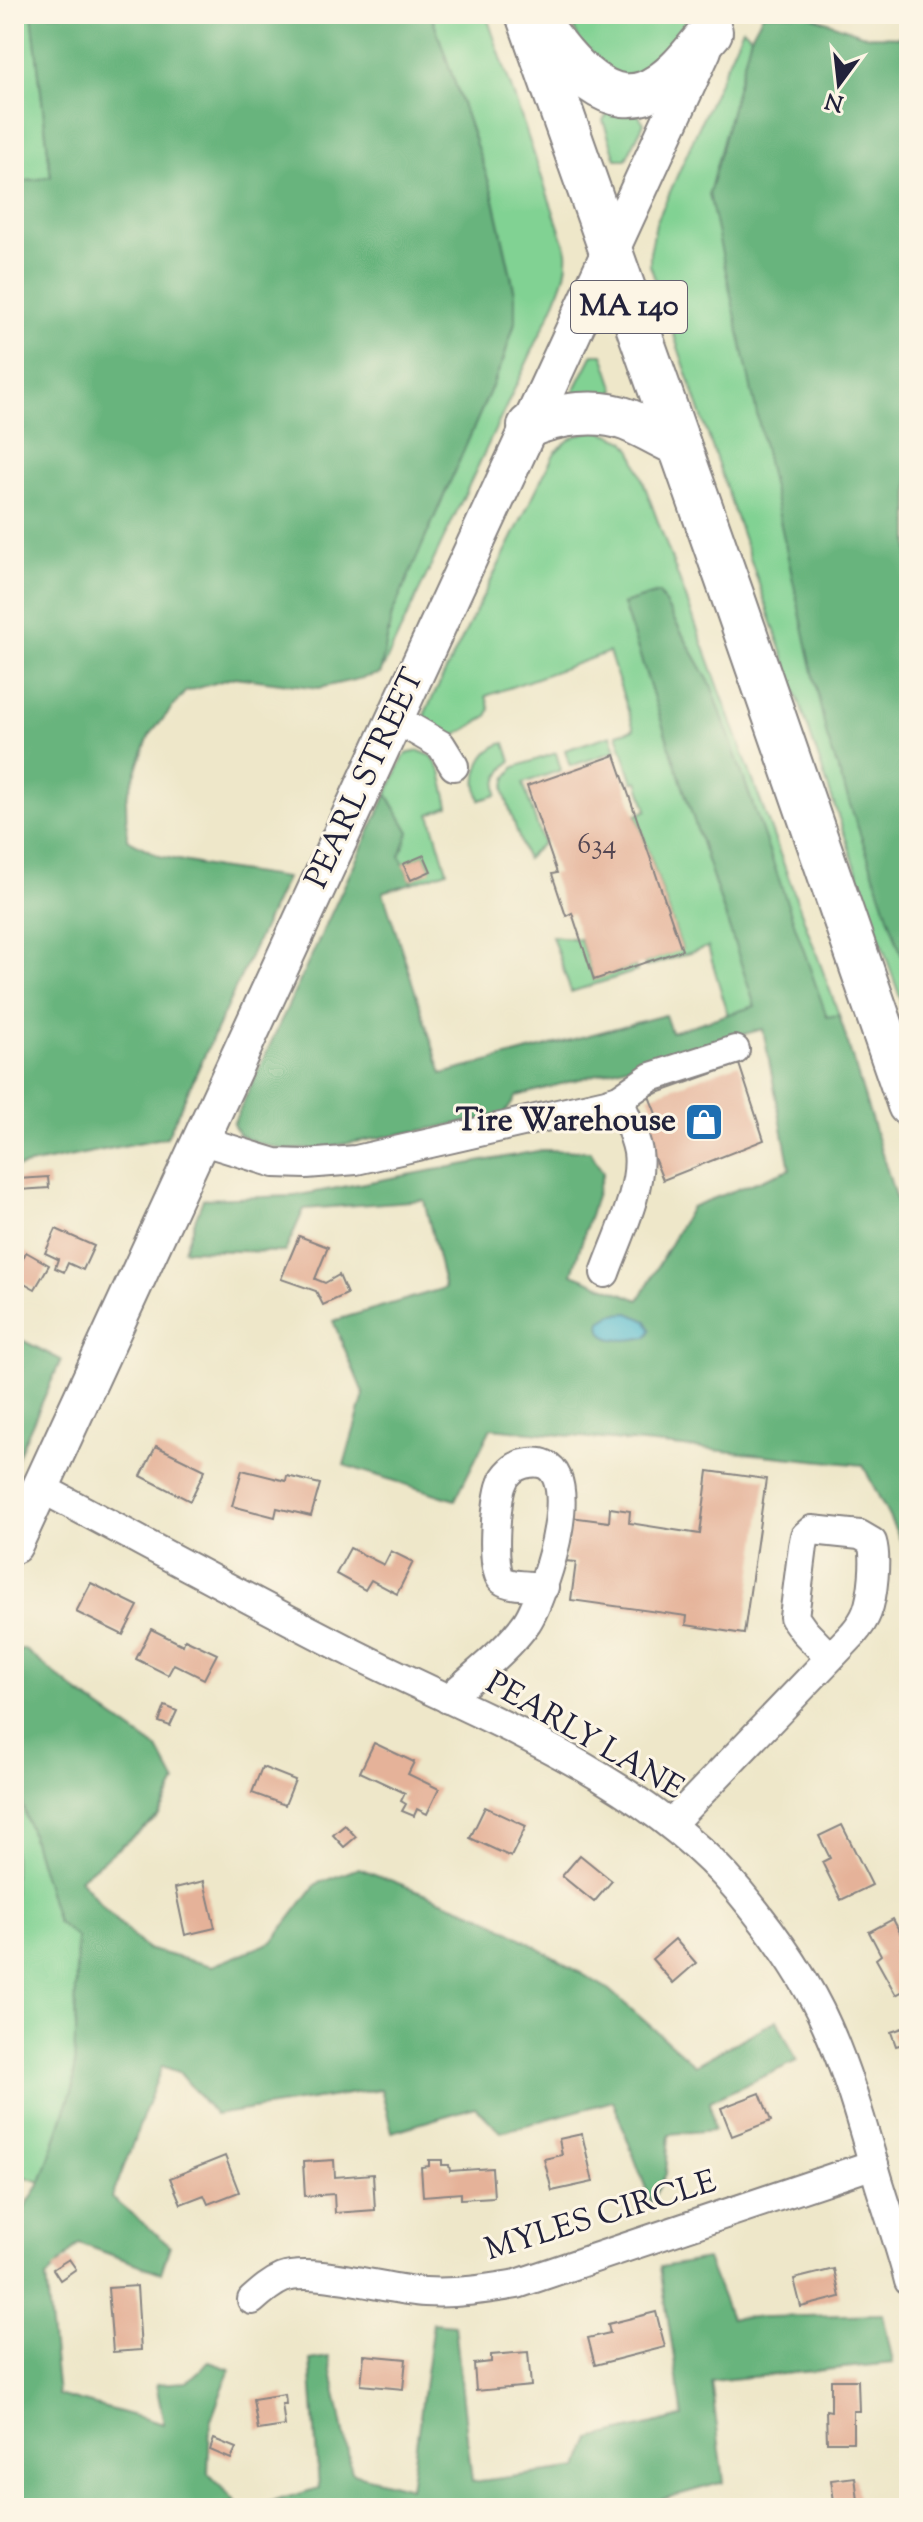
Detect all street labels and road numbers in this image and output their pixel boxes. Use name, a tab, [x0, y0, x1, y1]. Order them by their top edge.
road number: MA 140	[571, 281, 687, 333]
street label: PEARL STREET	[295, 661, 437, 897]
street label: PEARLY LANE	[476, 1662, 692, 1812]
street label: MYLES CIRCLE	[480, 2160, 722, 2274]

